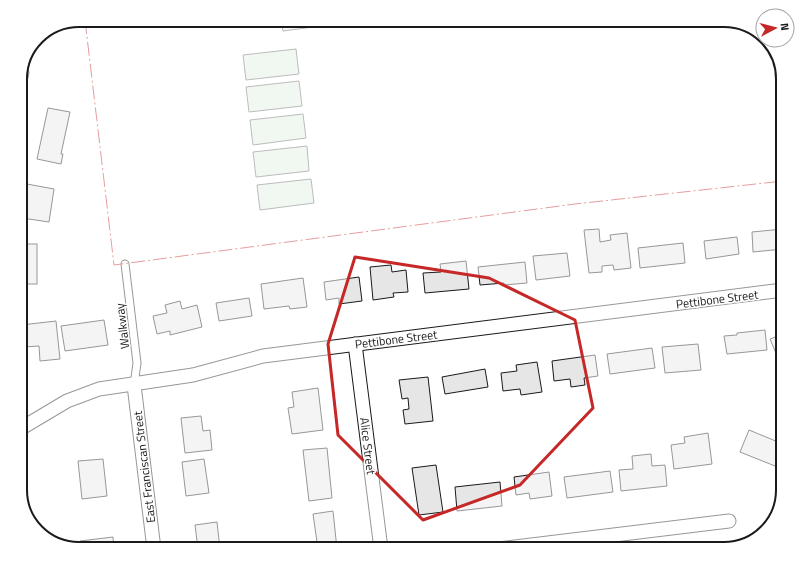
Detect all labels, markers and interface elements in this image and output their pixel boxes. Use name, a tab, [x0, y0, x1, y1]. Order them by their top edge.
north arrow	[755, 8, 795, 48]
text: N	[777, 22, 793, 32]
street label: Pettibone Street	[675, 284, 760, 313]
street label: Walkway	[110, 302, 134, 350]
street label: Pettibone Street	[354, 324, 439, 353]
street label: East Franciscan Street	[128, 409, 160, 524]
street label: Alice Street	[355, 416, 381, 476]

